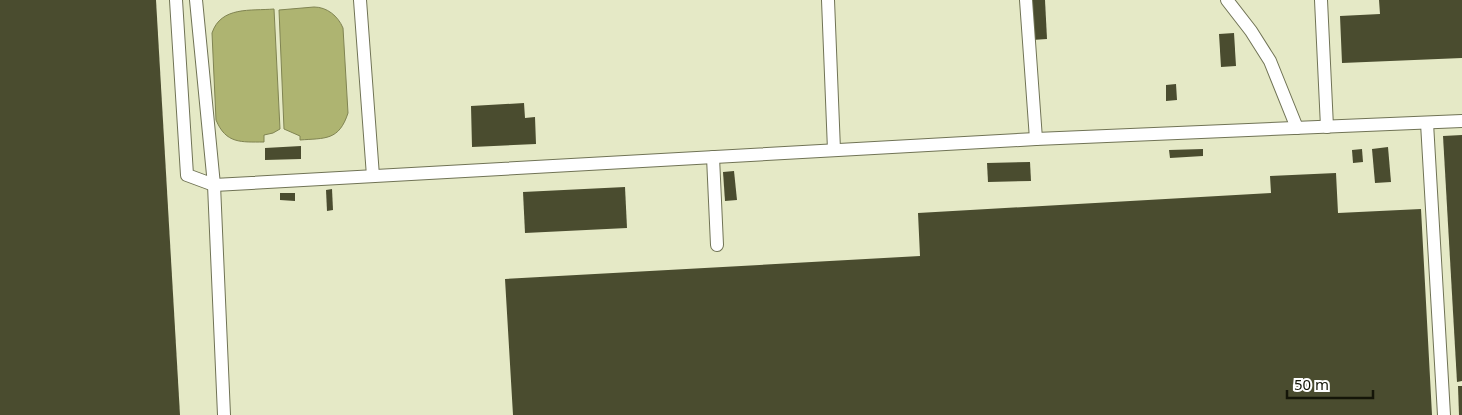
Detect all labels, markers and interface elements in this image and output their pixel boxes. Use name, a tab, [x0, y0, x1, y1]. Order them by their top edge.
scale bar	[1287, 368, 1373, 400]
text: 50 m	[1294, 374, 1329, 394]

